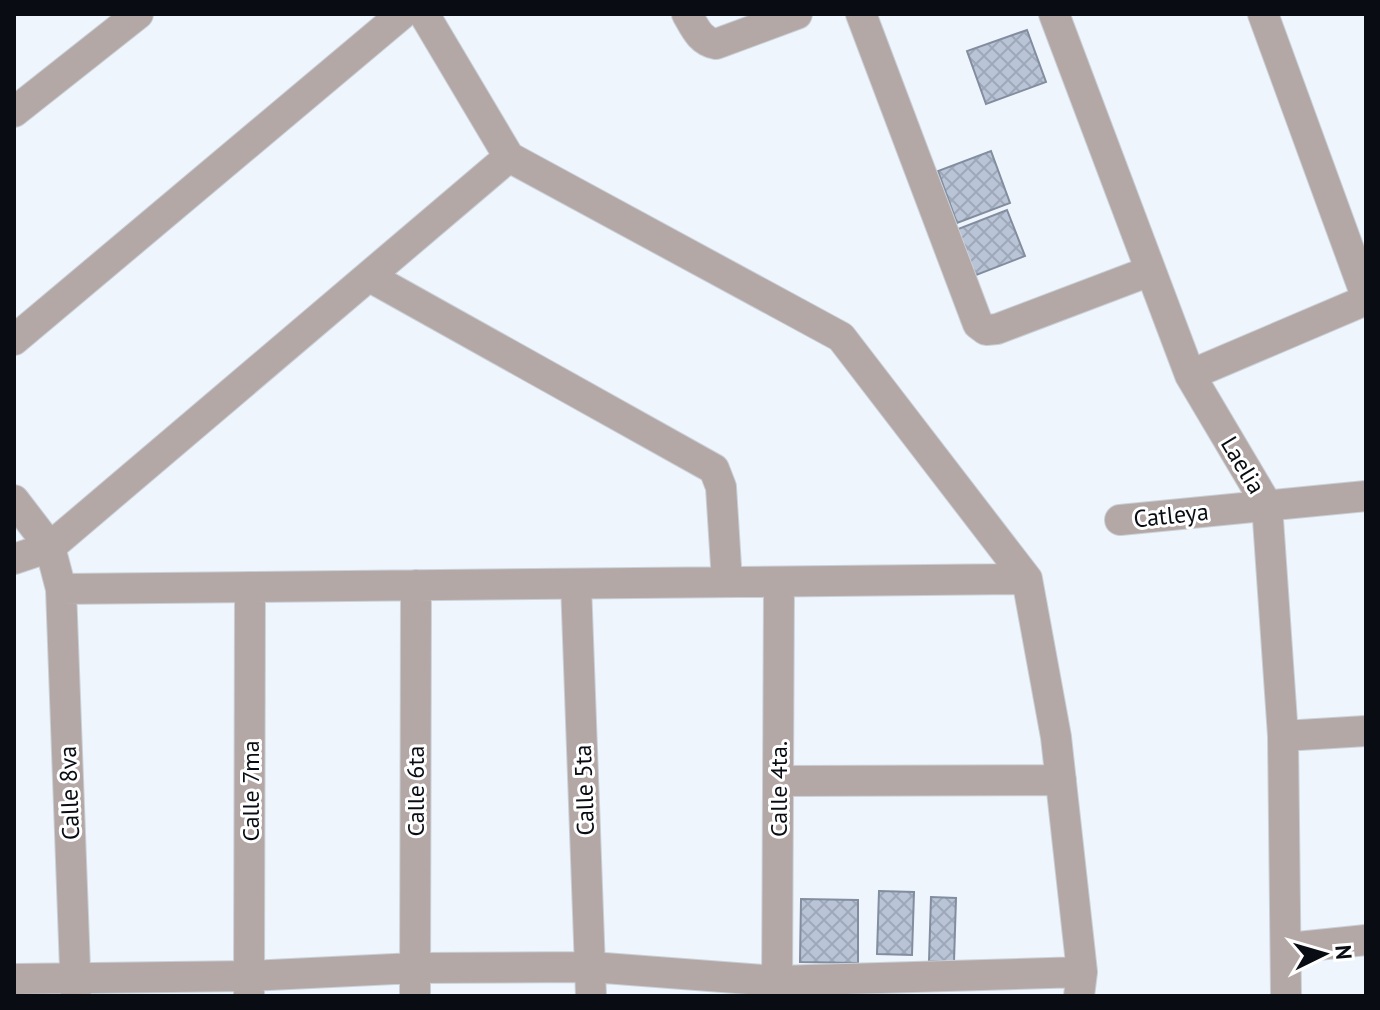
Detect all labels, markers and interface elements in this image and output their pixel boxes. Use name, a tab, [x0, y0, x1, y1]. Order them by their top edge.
street label: Laelia	[1214, 431, 1272, 499]
street label: Catleya	[1132, 496, 1210, 534]
street label: Calle 7ma	[235, 740, 266, 842]
street label: Calle 4ta.	[763, 741, 794, 837]
street label: Calle 5ta	[567, 744, 601, 836]
street label: Calle 8va	[52, 745, 86, 841]
street label: Calle 6ta	[400, 746, 431, 836]
north arrow	[1284, 914, 1364, 994]
text: N	[1329, 944, 1359, 961]

